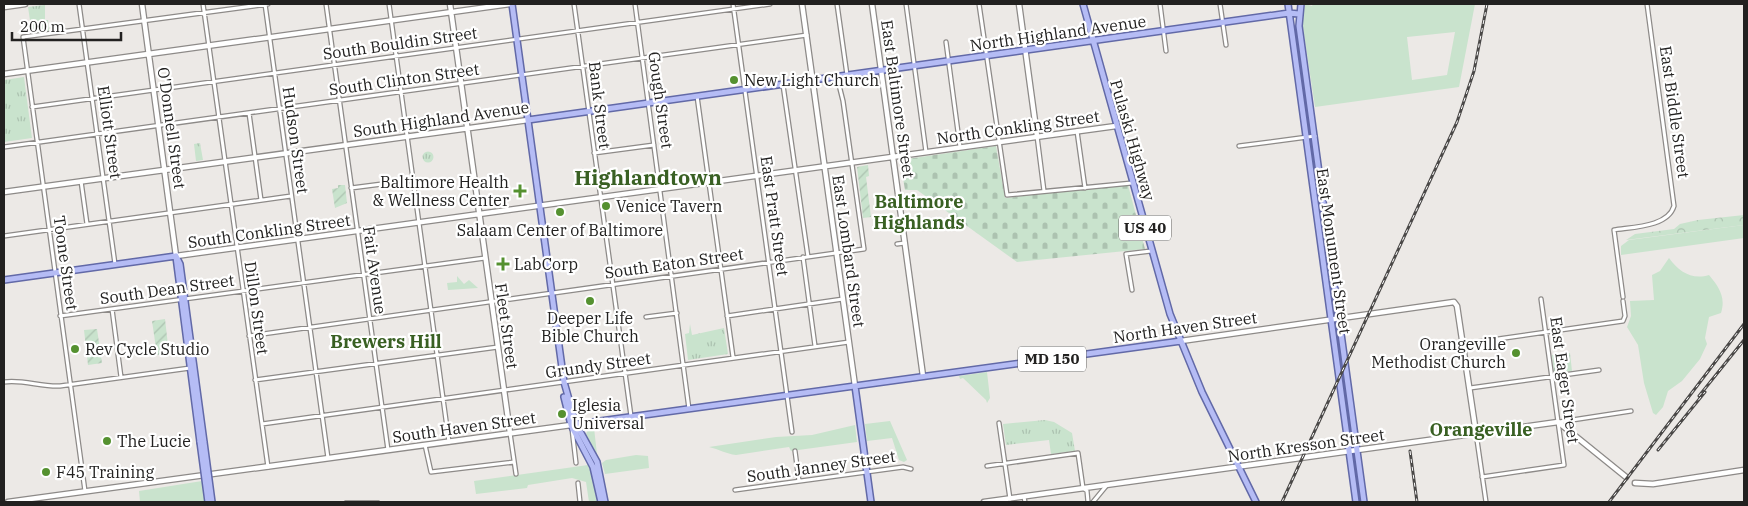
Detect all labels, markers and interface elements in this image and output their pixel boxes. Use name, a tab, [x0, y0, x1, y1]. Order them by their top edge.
scale bar	[12, 10, 121, 42]
street label: North Highland Avenue	[969, 11, 1147, 55]
text: 200 m	[20, 17, 65, 36]
street label: East Baltimore Street	[877, 19, 919, 180]
street label: South Bouldin Street	[321, 22, 479, 64]
street label: East Biddle Street	[1656, 45, 1694, 180]
street label: Gough Street	[644, 50, 678, 150]
street label: South Clinton Street	[328, 58, 481, 99]
street label: Bank Street	[585, 60, 615, 150]
street label: O'Donnell Street	[154, 66, 190, 191]
place label: New Light Church	[744, 70, 879, 90]
marker: New Light Church	[728, 74, 740, 86]
street label: Pulaski Highway	[1106, 77, 1160, 203]
street label: Elliott Street	[94, 84, 126, 180]
street label: Hudson Street	[279, 85, 313, 195]
street label: South Highland Avenue	[352, 97, 530, 141]
street label: North Conkling Street	[935, 106, 1101, 148]
street label: East Pratt Street	[757, 155, 793, 278]
district label: Highlandtown	[574, 163, 722, 191]
street label: East Monument Street	[1312, 167, 1356, 336]
place label: Baltimore Health & Wellness Center	[373, 172, 509, 210]
street label: East Lombard Street	[828, 173, 870, 329]
marker: Baltimore Health & Wellness Center	[513, 184, 527, 198]
district label: Baltimore Highlands	[873, 190, 965, 234]
place label: Venice Tavern	[616, 196, 723, 216]
marker: Venice Tavern	[600, 200, 612, 212]
marker: Salaam Center of Baltimore	[554, 206, 566, 218]
street label: South Conkling Street	[186, 210, 352, 252]
street label: Toone Street	[49, 214, 83, 312]
road number: US 40	[1119, 216, 1171, 240]
place label: Salaam Center of Baltimore	[457, 220, 663, 240]
street label: Fait Avenue	[359, 225, 391, 315]
street label: South Eaton Street	[603, 243, 745, 283]
place label: LabCorp	[514, 254, 578, 274]
marker: LabCorp	[496, 257, 510, 271]
street label: Dillon Street	[241, 260, 273, 356]
street label: South Dean Street	[99, 270, 236, 308]
street label: Fleet Street	[491, 282, 523, 370]
marker: Deeper Life Bible Church	[584, 295, 596, 307]
street label: North Haven Street	[1112, 307, 1259, 347]
place label: Deeper Life Bible Church	[541, 308, 639, 346]
street label: East Eager Street	[1546, 315, 1584, 445]
district label: Brewers Hill	[330, 330, 442, 353]
place label: Orangeville Methodist Church	[1371, 334, 1506, 372]
place label: Rev Cycle Studio	[85, 339, 209, 359]
marker: Rev Cycle Studio	[69, 343, 81, 355]
road number: MD 150	[1018, 346, 1086, 372]
marker: Orangeville Methodist Church	[1510, 347, 1522, 359]
street label: Grundy Street	[544, 348, 652, 382]
place label: Iglesia Universal	[572, 395, 645, 433]
street label: South Haven Street	[391, 407, 537, 447]
marker: Iglesia Universal	[556, 408, 568, 420]
district label: Orangeville	[1430, 418, 1532, 441]
street label: North Kresson Street	[1226, 424, 1386, 466]
place label: The Lucie	[117, 431, 191, 451]
marker: The Lucie	[101, 435, 113, 447]
street label: South Janney Street	[745, 446, 897, 486]
place label: F45 Training	[56, 462, 154, 482]
marker: F45 Training	[40, 466, 52, 478]

